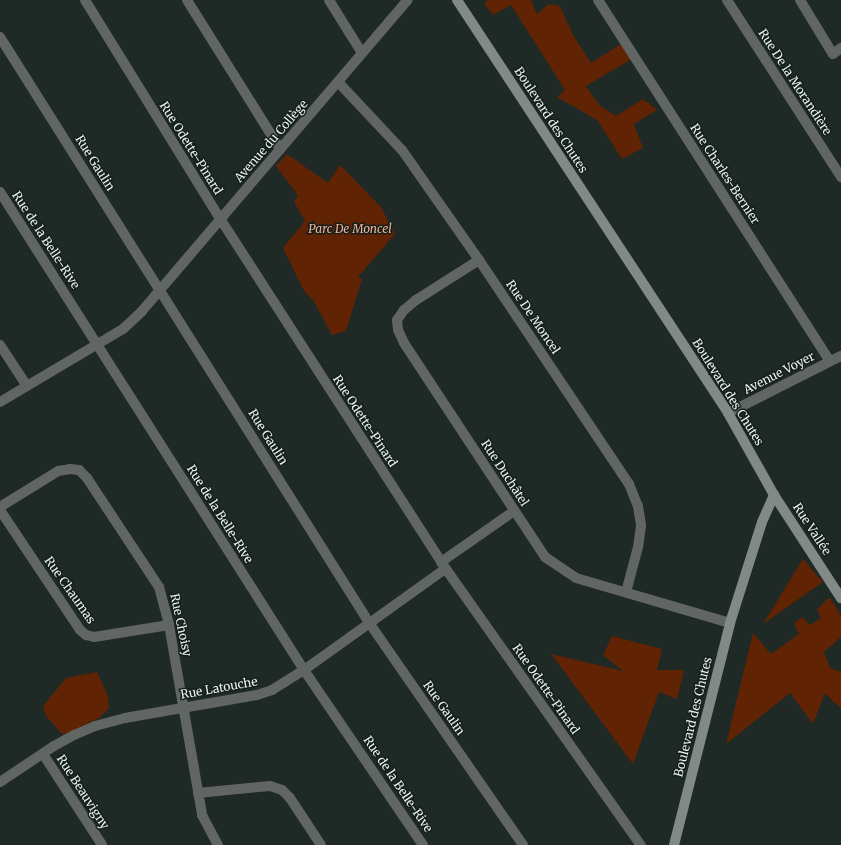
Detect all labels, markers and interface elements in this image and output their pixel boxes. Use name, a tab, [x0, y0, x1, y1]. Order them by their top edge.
street label: Rue De la Morandière	[755, 26, 835, 138]
street label: Boulevard des Chutes	[511, 64, 591, 176]
street label: Avenue du Collège	[231, 97, 311, 185]
street label: Rue Odette-Pinard	[157, 99, 225, 197]
street label: Rue Charles-Bernier	[687, 121, 763, 227]
street label: Rue Gaulin	[72, 133, 118, 193]
street label: Rue de la Belle-Rive	[9, 189, 83, 291]
park label: Parc De Moncel	[308, 222, 392, 236]
street label: Rue De Moncel	[503, 277, 563, 357]
street label: Boulevard des Chutes	[689, 336, 767, 448]
street label: Avenue Voyer	[741, 349, 817, 397]
street label: Rue Odette-Pinard	[330, 372, 400, 470]
street label: Rue Gaulin	[245, 407, 291, 467]
street label: Rue Duchâtel	[478, 437, 532, 509]
street label: Rue de la Belle-Rive	[184, 462, 256, 566]
street label: Rue Vallée	[790, 500, 834, 558]
street label: Rue Chaumas	[42, 554, 98, 626]
street label: Rue Choisy	[167, 592, 195, 658]
street label: Rue Odette-Pinard	[510, 641, 582, 737]
street label: Boulevard des Chutes	[671, 656, 715, 778]
street label: Rue Latouche	[179, 674, 259, 702]
street label: Rue Gaulin	[420, 678, 468, 738]
street label: Rue de la Belle-Rive	[360, 733, 436, 835]
street label: Rue Beauvigny	[54, 752, 112, 832]

